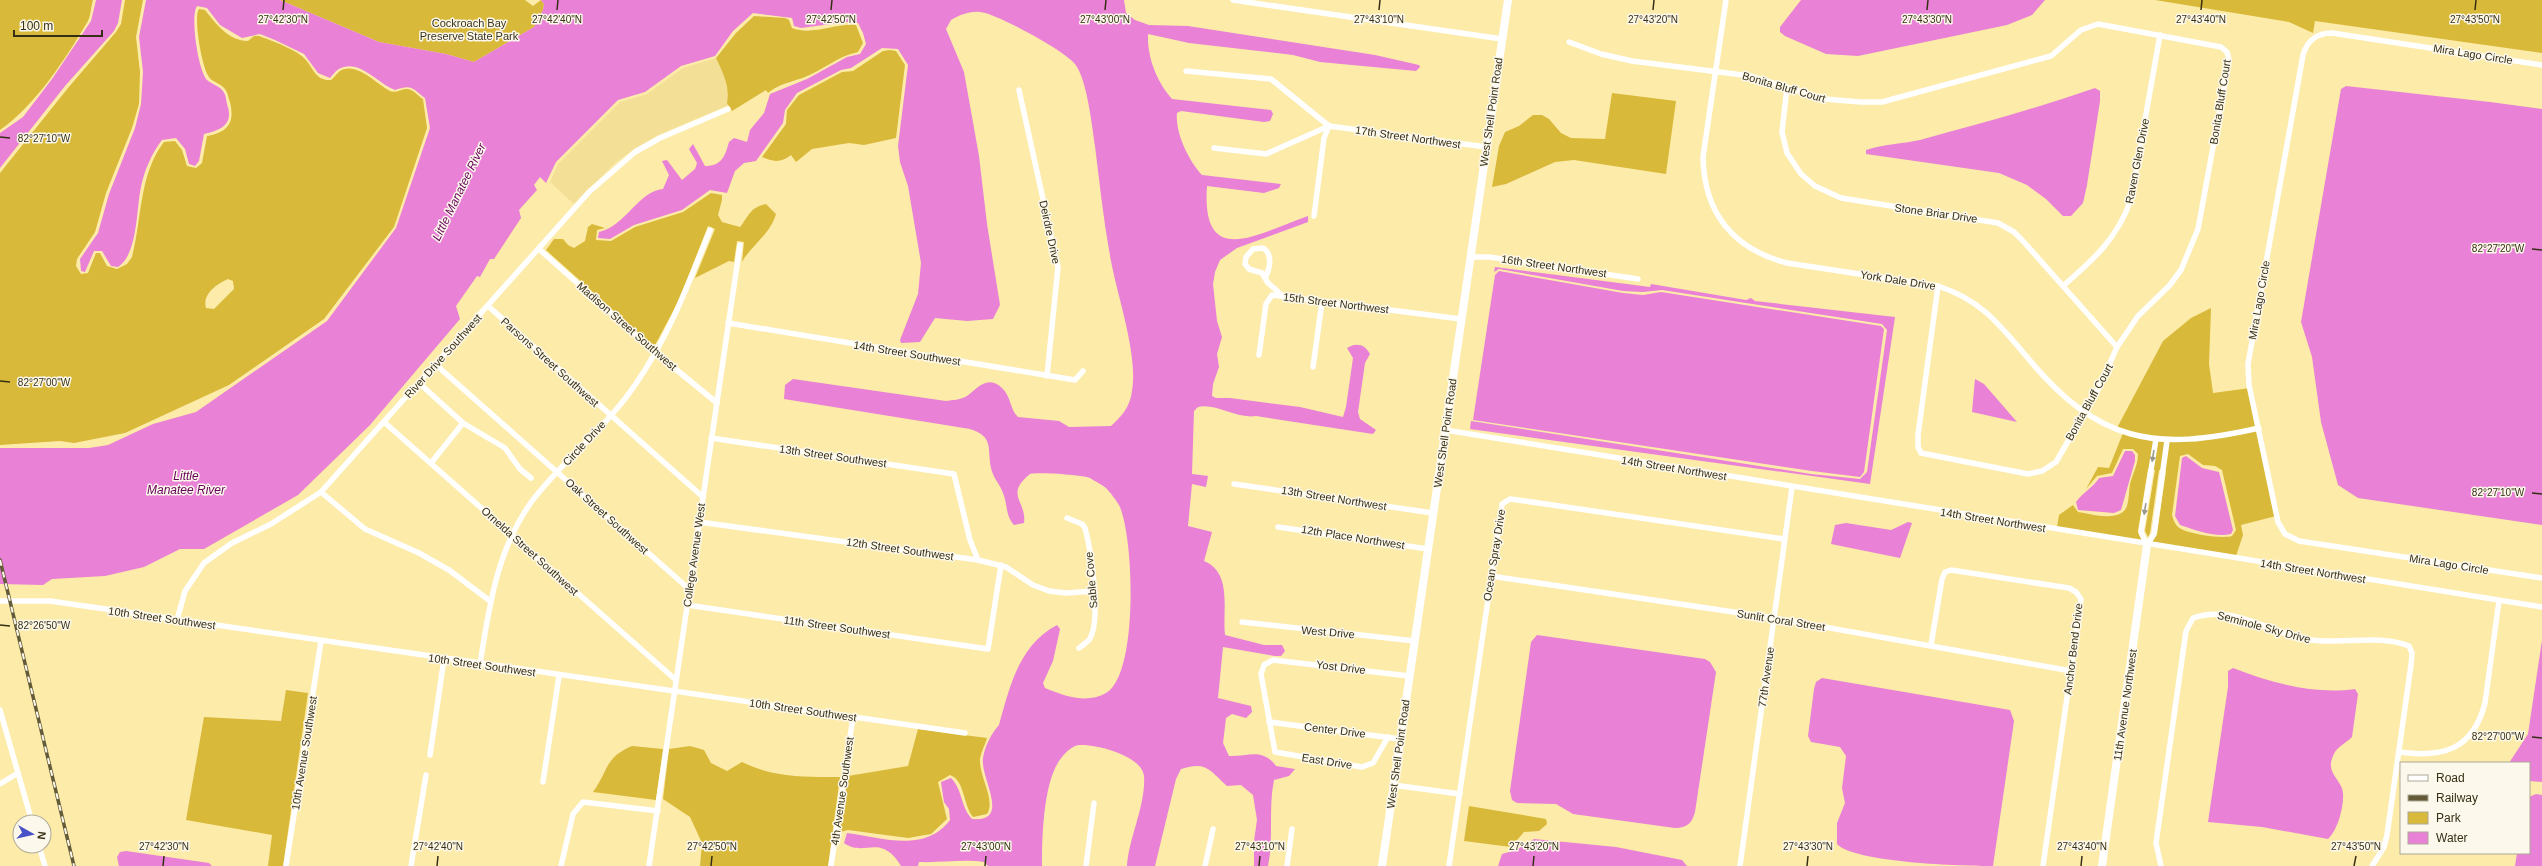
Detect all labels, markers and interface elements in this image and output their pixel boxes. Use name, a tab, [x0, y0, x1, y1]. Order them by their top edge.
scale bar	[14, 12, 102, 38]
text: 27°42'30"N	[258, 14, 308, 25]
text: 27°42'40"N	[532, 14, 582, 25]
text: 27°42'50"N	[806, 14, 856, 25]
text: 27°43'00"N	[1080, 14, 1130, 25]
text: 27°43'10"N	[1354, 14, 1404, 25]
text: 27°43'20"N	[1628, 14, 1678, 25]
text: 27°43'30"N	[1902, 14, 1952, 25]
text: 27°43'40"N	[2176, 14, 2226, 25]
text: 27°43'50"N	[2450, 14, 2500, 25]
park label: Cockroach Bay Preserve State Park	[420, 17, 519, 42]
text: 100 m	[20, 19, 53, 33]
street label: Mira Lago Circle	[2433, 42, 2513, 66]
street label: West Shell Point Road	[1477, 57, 1505, 167]
street label: Bonita Bluff Court	[2207, 59, 2233, 145]
street label: Bonita Bluff Court	[1741, 69, 1827, 105]
street label: Raven Glen Drive	[2123, 117, 2151, 205]
street label: 17th Street Northwest	[1354, 124, 1462, 150]
text: 82°27'10"W	[18, 133, 71, 144]
water label: Little Manatee River	[429, 140, 489, 243]
street label: Deirdre Drive	[1037, 199, 1063, 265]
street label: Stone Briar Drive	[1894, 201, 1978, 225]
text: 82°27'20"W	[2472, 243, 2525, 254]
street label: 16th Street Northwest	[1500, 253, 1608, 279]
street label: Mira Lago Circle	[2246, 260, 2272, 340]
street label: York Dale Drive	[1860, 268, 1936, 292]
street label: Madison Street Southwest	[575, 279, 679, 373]
street label: 15th Street Northwest	[1282, 291, 1390, 315]
street label: River Drive Southwest	[402, 312, 484, 400]
street label: Parsons Street Southwest	[499, 315, 601, 409]
street label: 14th Street Southwest	[853, 339, 961, 367]
street label: Bonita Bluff Court	[2063, 361, 2115, 443]
text: 82°27'00"W	[18, 377, 71, 388]
street label: West Shell Point Road	[1431, 378, 1459, 488]
street label: Circle Drive	[560, 418, 608, 468]
street label: 13th Street Southwest	[779, 443, 887, 469]
one-way arrow	[2150, 450, 2156, 462]
street label: 14th Street Northwest	[1621, 454, 1727, 482]
water label: Little Manatee River	[147, 469, 226, 497]
street label: Oak Street Southwest	[563, 476, 651, 556]
street label: 13th Street Northwest	[1281, 484, 1387, 512]
text: 82°27'10"W	[2472, 487, 2525, 498]
street label: College Avenue West	[681, 502, 707, 608]
one-way arrow	[2142, 503, 2148, 515]
street label: Ornelda Street Southwest	[479, 504, 581, 598]
street label: 14th Street Northwest	[1940, 506, 2046, 534]
street label: Ocean Spray Drive	[1481, 508, 1507, 602]
street label: 12th Place Northwest	[1300, 523, 1406, 551]
street label: 12th Street Southwest	[846, 536, 954, 562]
street label: Sable Cove	[1083, 551, 1099, 609]
street label: Mira Lago Circle	[2409, 552, 2489, 576]
street label: 14th Street Northwest	[2260, 557, 2366, 585]
street label: Anchor Bend Drive	[2061, 602, 2085, 696]
street label: 10th Street Southwest	[108, 605, 216, 631]
street label: Sunlit Coral Street	[1736, 607, 1826, 633]
street label: Seminole Sky Drive	[2216, 609, 2312, 645]
street label: 11th Street Southwest	[783, 614, 891, 640]
text: 82°26'50"W	[18, 620, 71, 631]
street label: West Drive	[1301, 624, 1355, 640]
street label: 77th Avenue	[1756, 646, 1776, 708]
street label: 11th Avenue Northwest	[2111, 648, 2139, 762]
street label: 10th Street Southwest	[428, 652, 536, 678]
street label: Yost Drive	[1316, 658, 1366, 676]
street label: 10th Avenue Southwest	[289, 695, 319, 811]
street label: 10th Street Southwest	[749, 697, 857, 723]
street label: West Shell Point Road	[1384, 699, 1412, 809]
street label: Center Drive	[1304, 720, 1366, 740]
text: 82°27'00"W	[2472, 731, 2525, 742]
street label: 4th Avenue Southwest	[828, 736, 856, 846]
street label: East Drive	[1301, 751, 1353, 771]
legend	[2400, 762, 2530, 854]
text: Road	[2436, 771, 2465, 785]
text: Railway	[2436, 791, 2478, 805]
text: Park	[2436, 811, 2462, 825]
north arrow	[12, 814, 52, 854]
text: N	[35, 831, 48, 840]
text: Water	[2436, 831, 2468, 845]
text: 27°42'30"N	[139, 841, 189, 852]
text: 27°42'40"N	[413, 841, 463, 852]
text: 27°42'50"N	[687, 841, 737, 852]
text: 27°43'00"N	[961, 841, 1011, 852]
text: 27°43'10"N	[1235, 841, 1285, 852]
text: 27°43'20"N	[1509, 841, 1559, 852]
text: 27°43'30"N	[1783, 841, 1833, 852]
text: 27°43'40"N	[2057, 841, 2107, 852]
text: 27°43'50"N	[2331, 841, 2381, 852]

